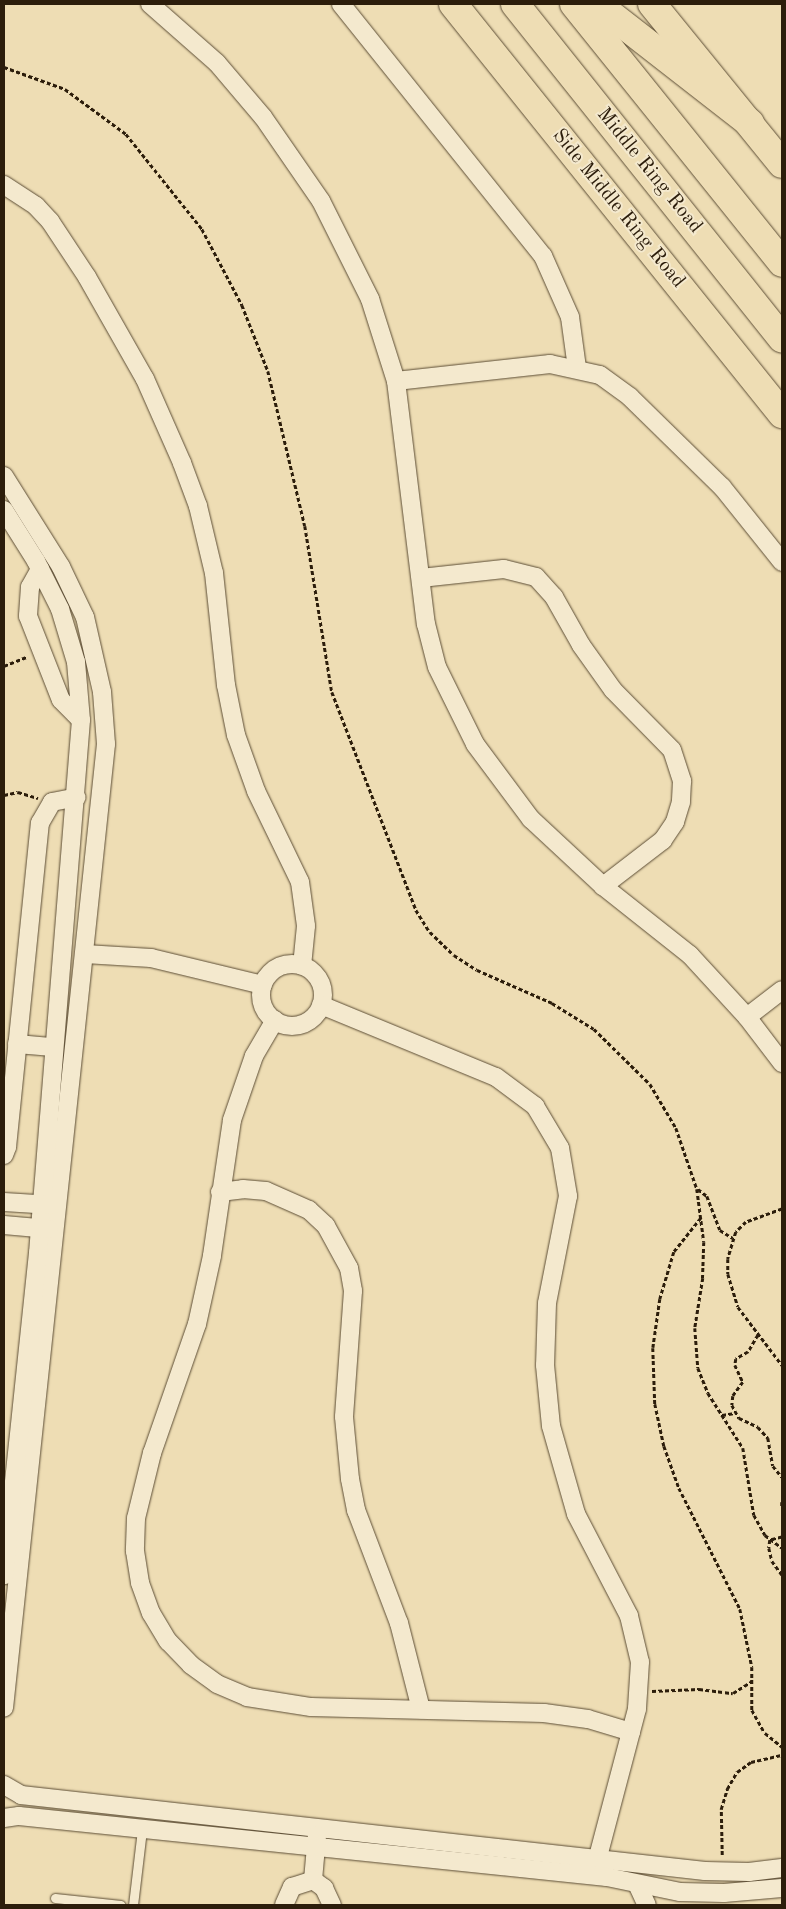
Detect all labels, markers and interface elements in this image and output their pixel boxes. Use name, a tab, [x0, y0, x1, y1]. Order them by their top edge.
street label: Middle Ring Road	[591, 103, 707, 239]
street label: Side Middle Ring Road	[546, 125, 690, 293]

